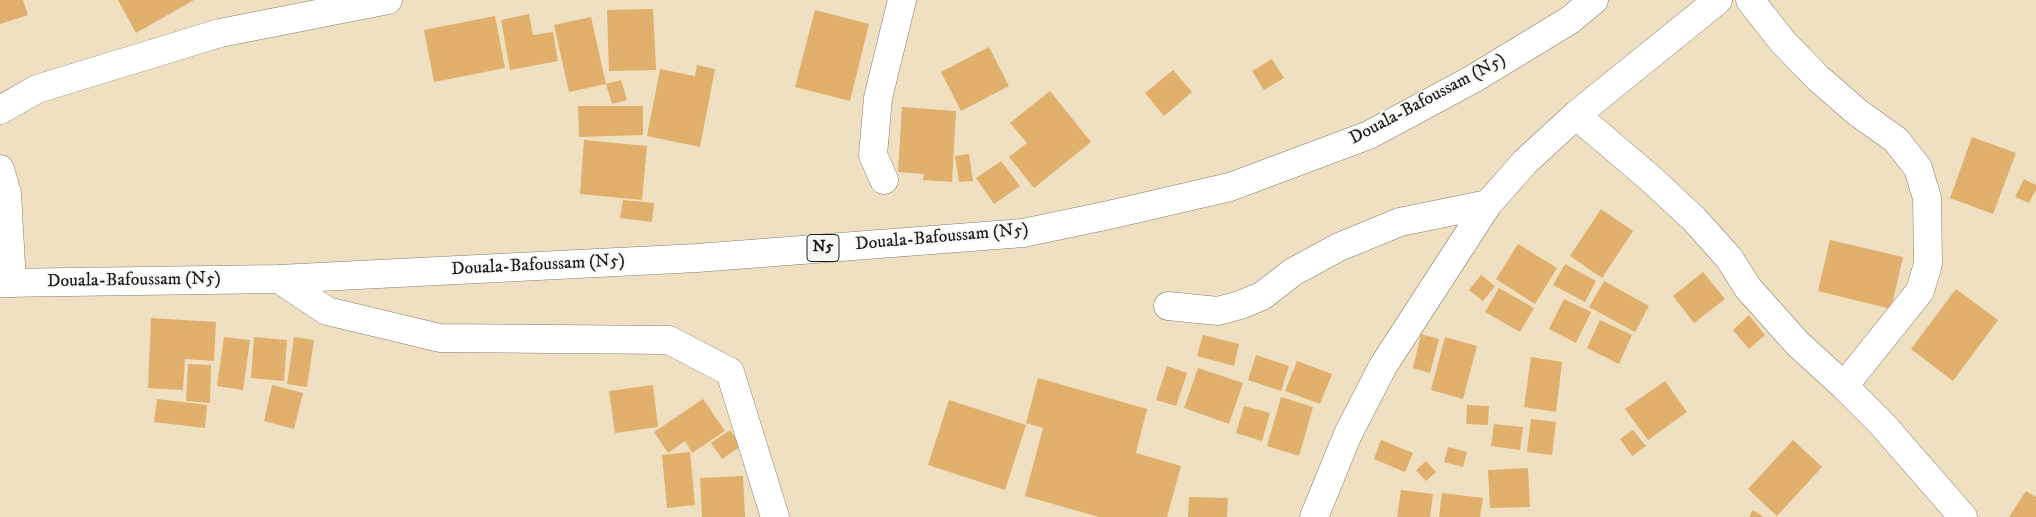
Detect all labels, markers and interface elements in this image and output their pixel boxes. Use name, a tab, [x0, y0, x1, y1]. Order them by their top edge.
street label: Douala-Bafoussam (N5)	[1346, 50, 1510, 150]
street label: Douala-Bafoussam (N5)	[854, 220, 1030, 256]
road number: N5	[807, 234, 839, 262]
street label: Douala-Bafoussam (N5)	[451, 251, 625, 281]
street label: Douala-Bafoussam (N5)	[47, 269, 221, 293]

